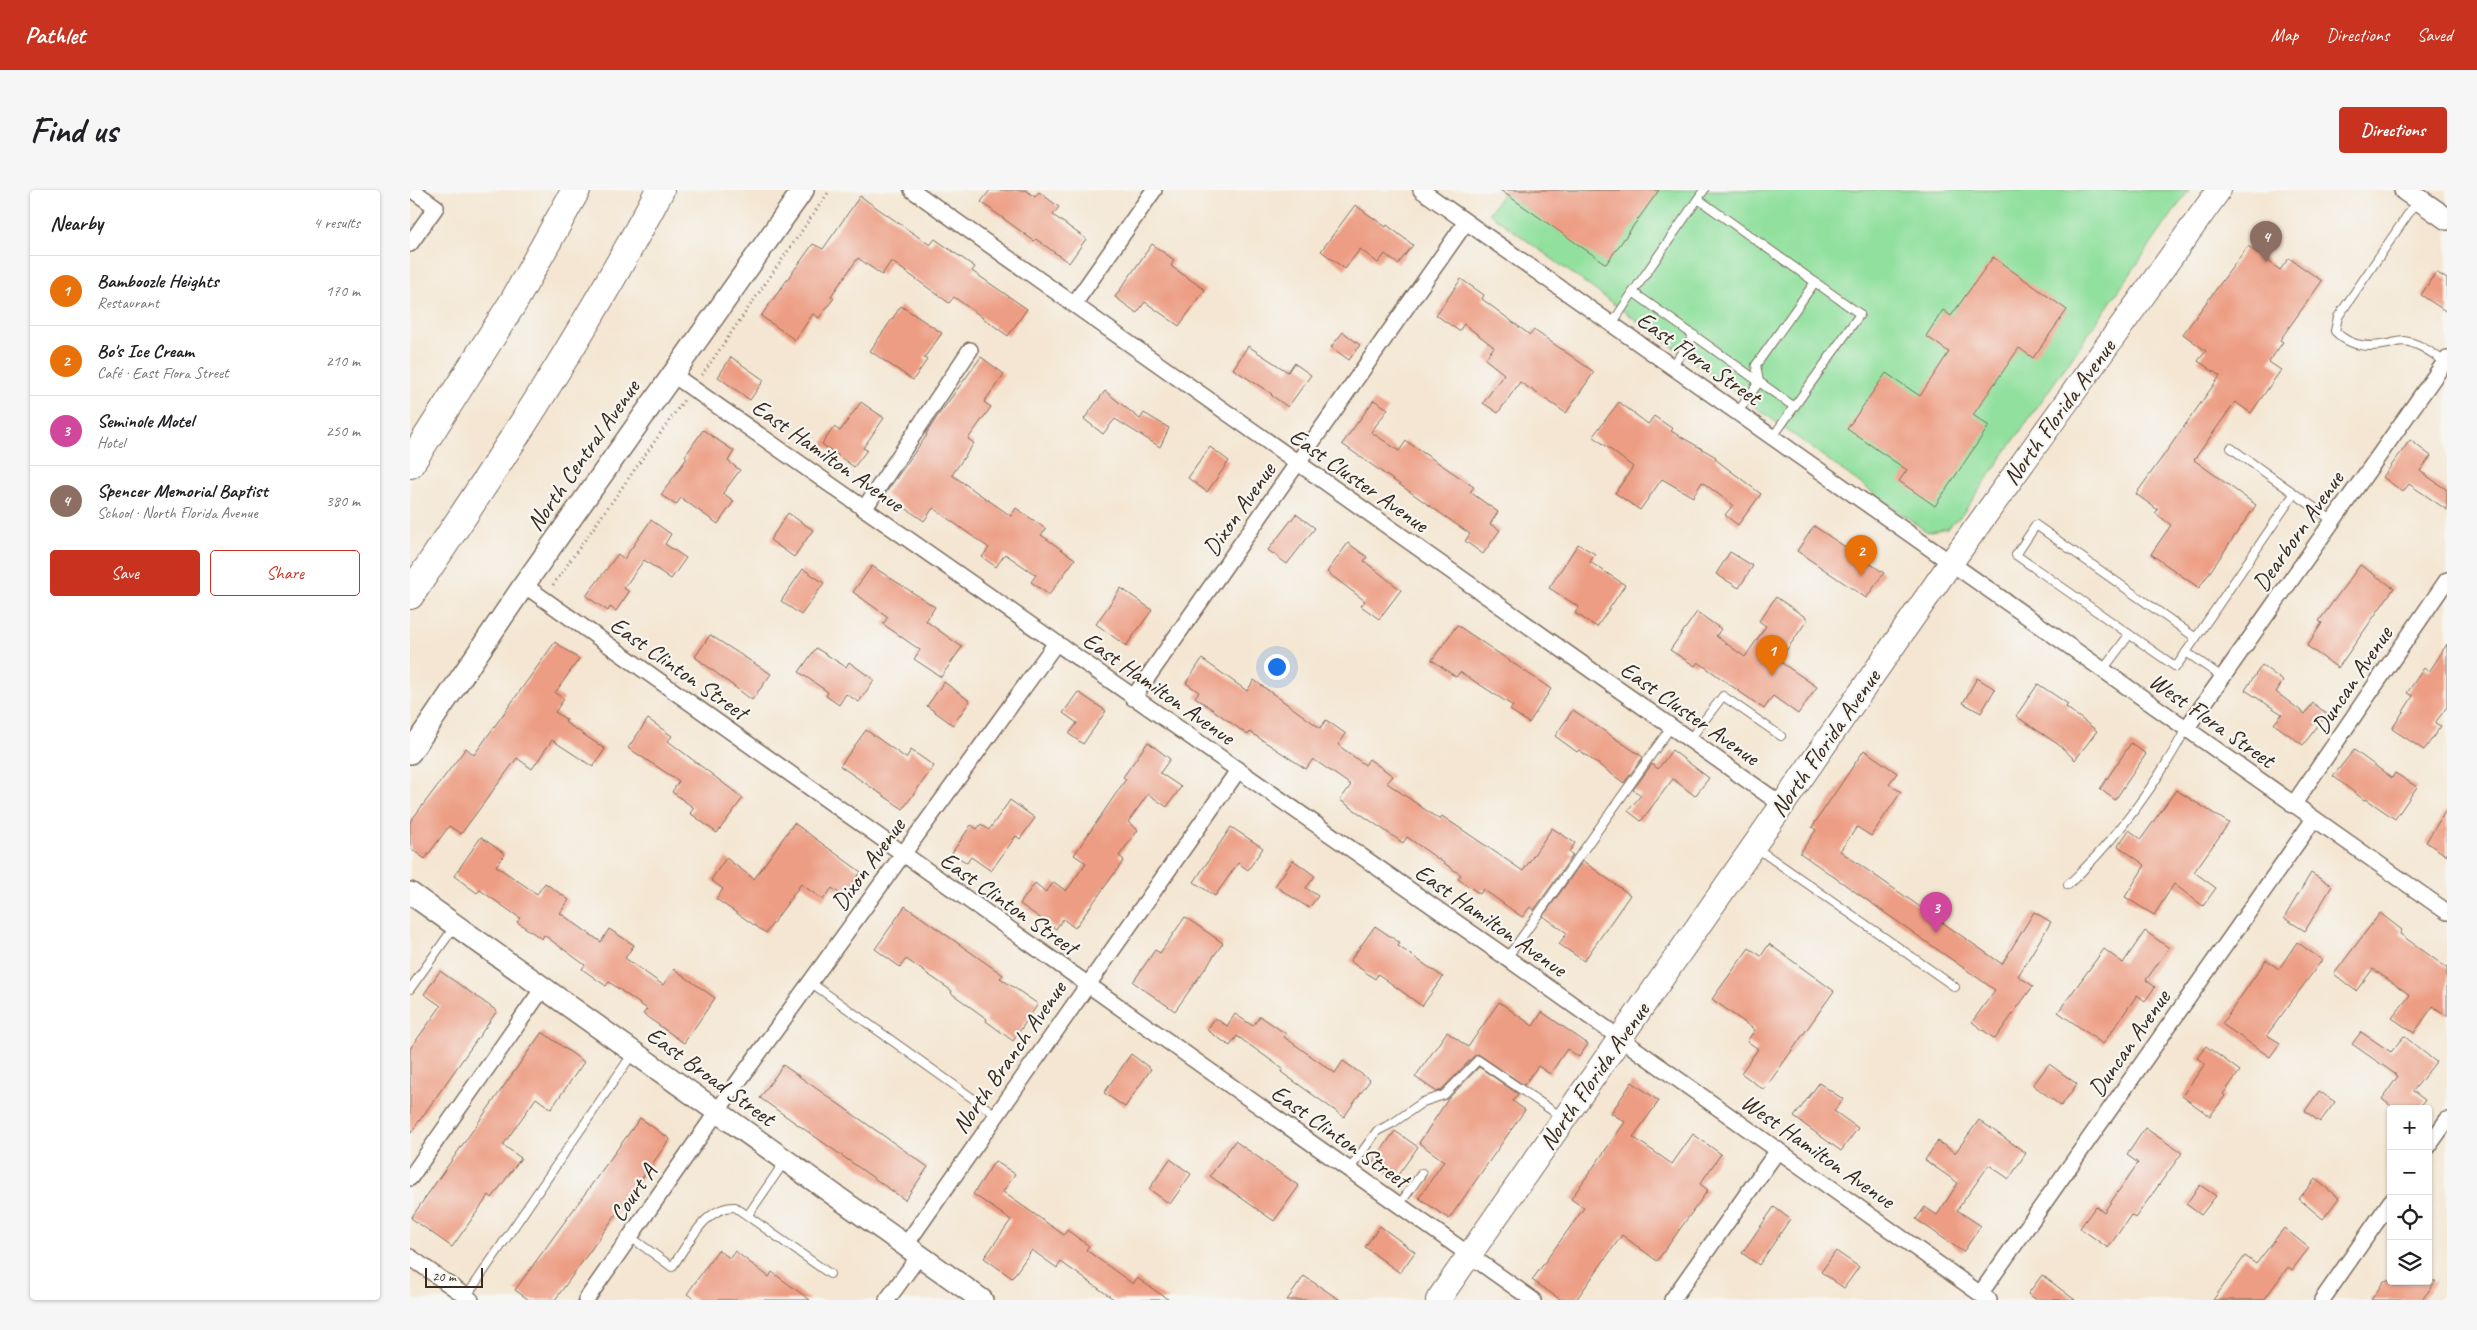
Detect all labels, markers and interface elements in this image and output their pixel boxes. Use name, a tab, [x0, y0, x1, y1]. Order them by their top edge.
text: Pathlet	[25, 20, 85, 50]
text: Map	[2271, 24, 2298, 46]
text: Directions	[2326, 24, 2389, 46]
text: Saved	[2417, 24, 2452, 46]
button: Directions	[2339, 107, 2447, 153]
text: Find us	[30, 108, 117, 153]
text: Nearby	[50, 210, 103, 236]
text: 4 results	[313, 213, 360, 233]
pin: 4	[2250, 221, 2282, 262]
text: Bamboozle Heights	[97, 269, 218, 293]
text: 1	[62, 281, 70, 301]
text: 170 m	[326, 281, 360, 301]
text: Restaurant	[97, 293, 159, 313]
street label: East Flora Street	[1631, 304, 1769, 413]
street label: North Florida Avenue	[1996, 331, 2123, 491]
text: Bo's Ice Cream	[97, 339, 194, 363]
text: 2	[62, 351, 70, 371]
text: 210 m	[326, 351, 360, 371]
text: Café · East Flora Street	[97, 363, 229, 383]
street label: North Central Avenue	[520, 372, 648, 536]
street label: East Hamilton Avenue	[746, 392, 911, 520]
text: Seminole Motel	[97, 409, 194, 433]
text: 3	[62, 421, 70, 441]
text: 250 m	[326, 421, 360, 441]
street label: East Cluster Avenue	[1284, 421, 1436, 540]
text: Hotel	[97, 433, 125, 453]
street label: Dixon Avenue	[1196, 455, 1283, 561]
street label: Dearborn Avenue	[2246, 463, 2352, 597]
text: Spencer Memorial Baptist	[97, 479, 267, 503]
text: 4	[62, 491, 70, 511]
text: 380 m	[326, 491, 360, 511]
text: School · North Florida Avenue	[97, 503, 258, 523]
pin: 2	[1845, 535, 1877, 576]
button: Save	[50, 550, 200, 596]
button: Share	[210, 550, 360, 596]
street label: East Clinton Street	[604, 610, 756, 728]
street label: Duncan Avenue	[2305, 619, 2400, 740]
street label: East Hamilton Avenue	[1077, 625, 1242, 753]
pin: 1	[1756, 635, 1788, 676]
your location	[1264, 654, 1290, 680]
street label: East Cluster Avenue	[1615, 654, 1767, 773]
street label: North Florida Avenue	[1763, 662, 1888, 823]
street label: West Flora Street	[2143, 666, 2282, 775]
street label: Dixon Avenue	[824, 810, 913, 916]
street label: East Clinton Street	[934, 845, 1086, 963]
street label: East Hamilton Avenue	[1409, 857, 1574, 985]
pin: 3	[1920, 892, 1952, 933]
street label: North Branch Avenue	[945, 973, 1074, 1139]
street label: Duncan Avenue	[2081, 982, 2178, 1102]
street label: North Florida Avenue	[1532, 995, 1657, 1156]
street label: East Broad Street	[641, 1019, 783, 1134]
street label: East Clinton Street	[1265, 1078, 1417, 1196]
street label: West Hamilton Avenue	[1735, 1087, 1902, 1216]
map controls	[2387, 1105, 2432, 1285]
button: +	[2387, 1105, 2432, 1150]
button: −	[2387, 1150, 2432, 1195]
street label: Court A	[603, 1158, 664, 1227]
button: locate	[2387, 1195, 2432, 1240]
button: layers	[2387, 1240, 2432, 1285]
scale bar	[425, 1265, 482, 1288]
text: 20 m	[432, 1268, 456, 1285]

